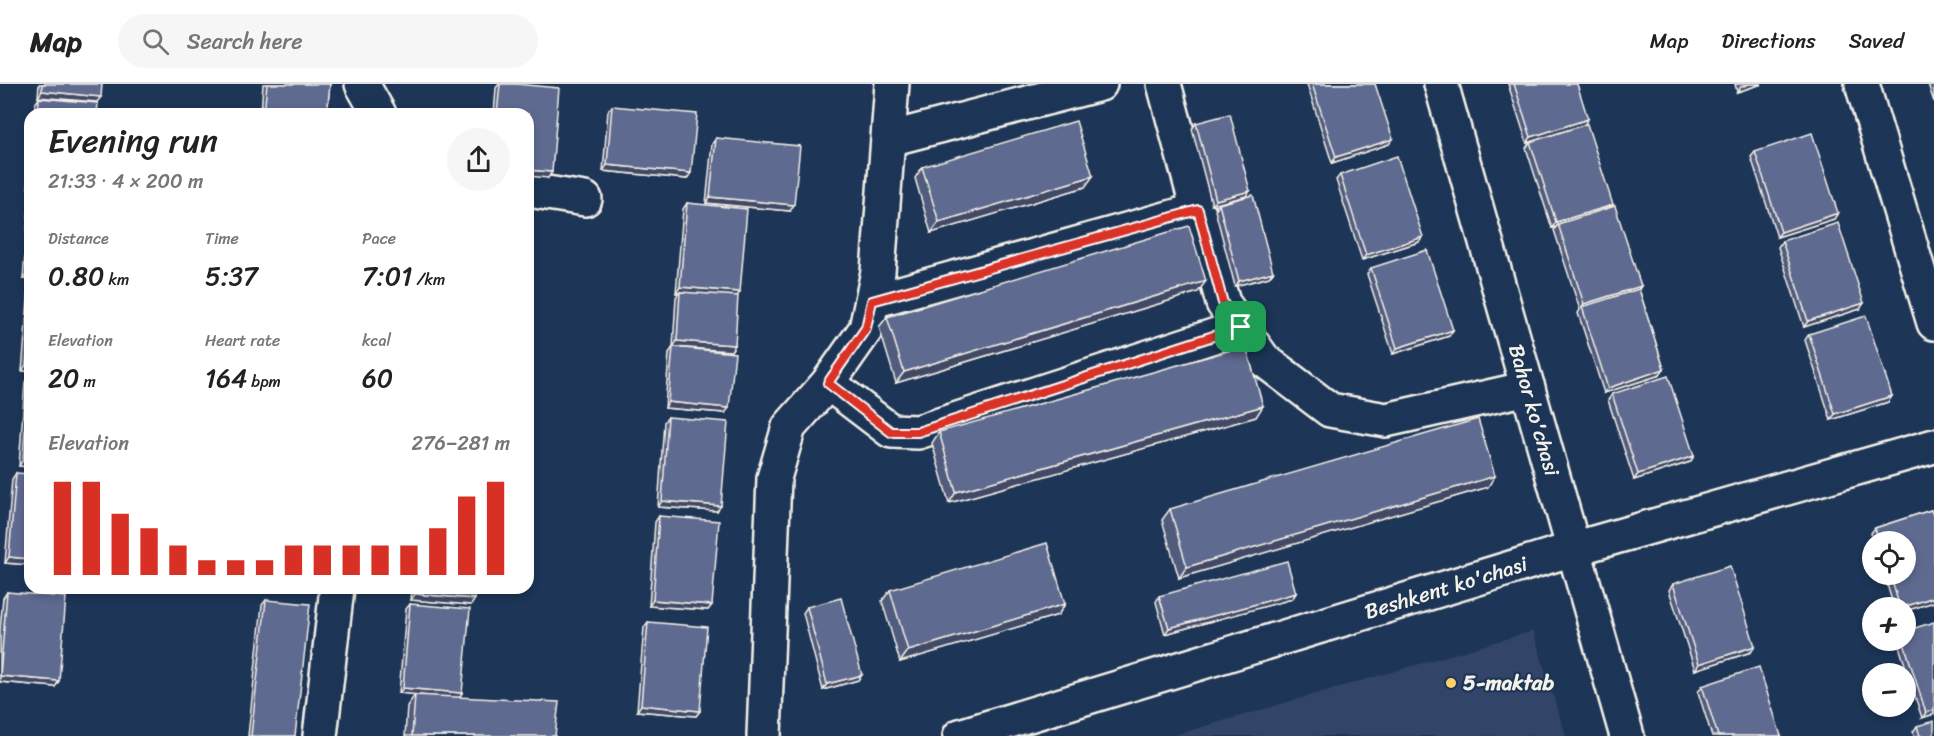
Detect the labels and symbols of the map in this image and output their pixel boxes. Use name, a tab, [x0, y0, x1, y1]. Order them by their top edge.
pin	[1215, 301, 1266, 352]
street label: Bahor ko'chasi	[1497, 340, 1571, 482]
street label: Beshkent ko'chasi	[1360, 545, 1533, 631]
place label: 5-maktab	[1463, 664, 1554, 702]
marker: 5-maktab	[1444, 676, 1458, 690]

